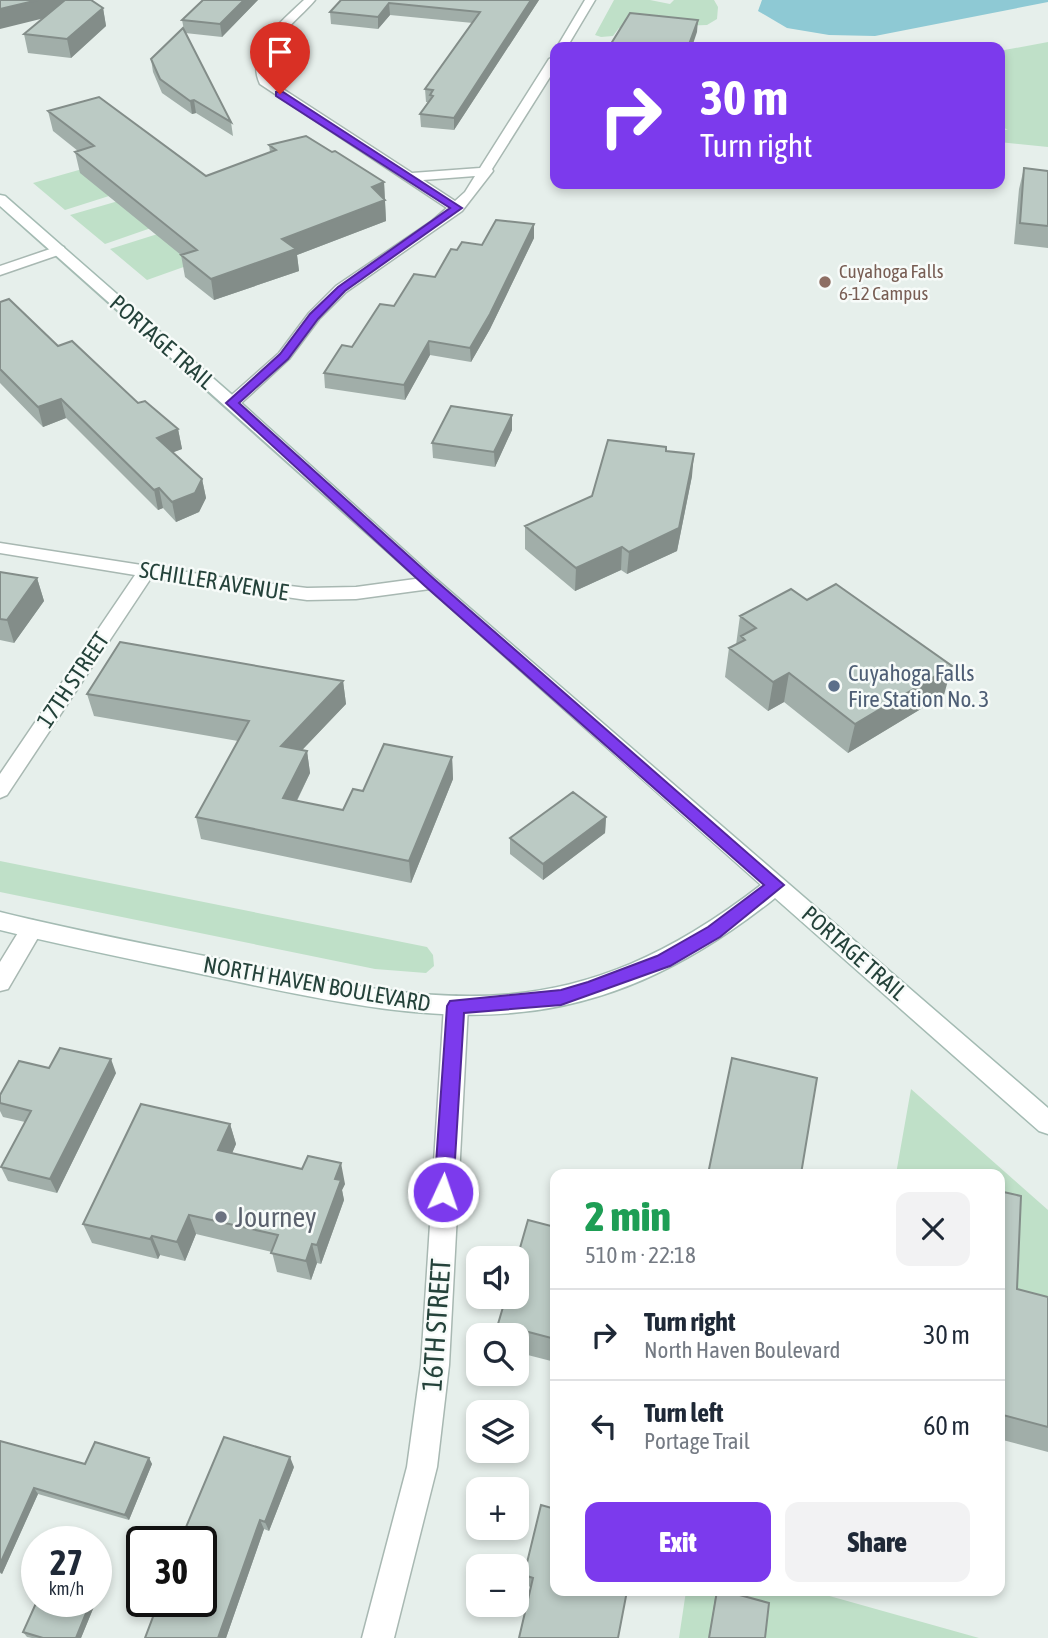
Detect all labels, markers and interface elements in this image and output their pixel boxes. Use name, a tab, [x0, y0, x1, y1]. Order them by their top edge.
pin	[250, 22, 310, 94]
icon: arrive	[261, 33, 299, 71]
text: 30 m	[700, 69, 788, 125]
icon: right	[585, 70, 676, 161]
text: Turn right	[700, 127, 813, 164]
place label: Cuyahoga Falls 6-12 Campus	[839, 260, 944, 304]
marker: Cuyahoga Falls 6-12 Campus	[817, 274, 833, 290]
street label: PORTAGE TRAIL	[105, 290, 219, 394]
street label: SCHILLER AVENUE	[138, 556, 290, 606]
street label: 17TH STREET	[32, 627, 114, 733]
place label: Cuyahoga Falls Fire Station No. 3	[848, 660, 989, 712]
marker: Cuyahoga Falls Fire Station No. 3	[826, 678, 842, 694]
street label: PORTAGE TRAIL	[797, 901, 911, 1005]
street label: NORTH HAVEN BOULEVARD	[201, 951, 433, 1017]
position arrow	[406, 1155, 480, 1229]
text: 2 min	[585, 1192, 671, 1240]
button: close	[896, 1192, 970, 1266]
place label: Journey	[235, 1201, 316, 1233]
marker: Journey	[213, 1209, 229, 1225]
text: 510 m · 22:18	[585, 1242, 696, 1268]
map controls	[466, 1246, 529, 1617]
button: sound	[466, 1246, 529, 1309]
street label: 16TH STREET	[415, 1258, 457, 1392]
text: Turn right	[644, 1307, 735, 1337]
icon: right	[585, 1316, 623, 1354]
text: 30 m	[923, 1320, 970, 1350]
button: search	[466, 1323, 529, 1386]
text: North Haven Boulevard	[644, 1337, 840, 1363]
text: Turn left	[644, 1398, 724, 1428]
button: layers	[466, 1400, 529, 1463]
icon: left	[585, 1407, 623, 1445]
text: 60 m	[923, 1411, 970, 1441]
text: Portage Trail	[644, 1428, 750, 1454]
button: +	[466, 1477, 529, 1540]
button: Exit	[585, 1502, 771, 1582]
button: Share	[785, 1502, 970, 1582]
speed limit sign: 30	[126, 1526, 217, 1617]
text: 27	[50, 1542, 83, 1582]
button: −	[466, 1554, 529, 1617]
text: km/h	[49, 1578, 84, 1599]

